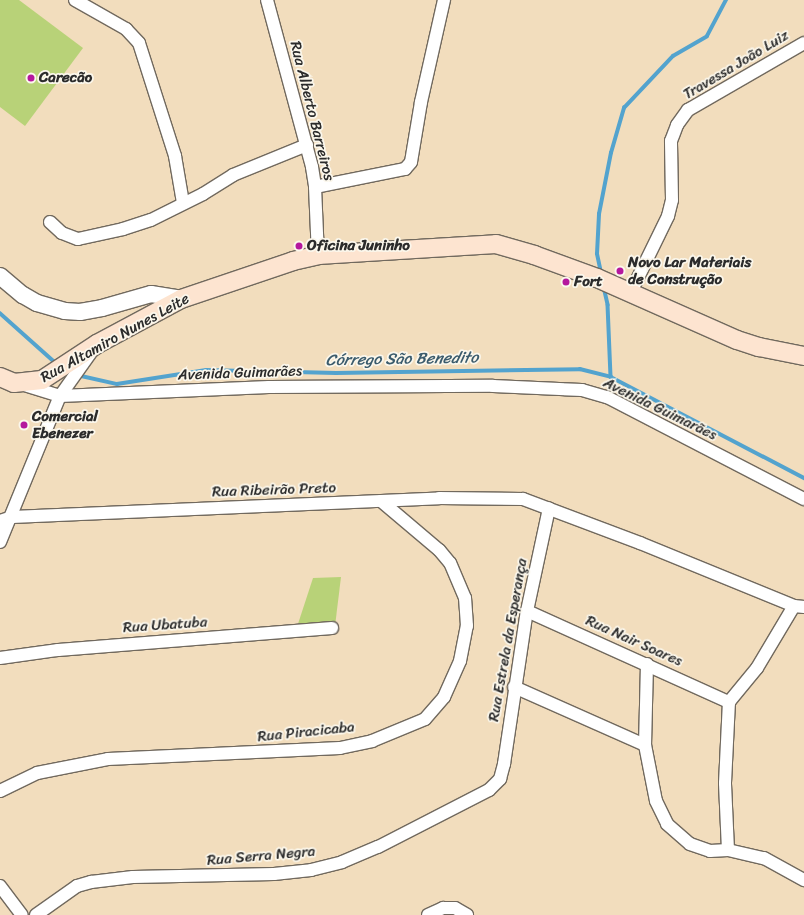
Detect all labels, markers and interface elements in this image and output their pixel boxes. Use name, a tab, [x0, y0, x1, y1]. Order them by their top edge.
street label: Travessa João Luiz	[680, 26, 792, 104]
street label: Rua Alberto Barreiros	[286, 39, 338, 183]
place label: Carecão	[39, 69, 92, 87]
marker: Carecão	[26, 73, 36, 83]
place label: Oficina Juninho	[307, 237, 410, 255]
marker: Oficina Juninho	[294, 241, 304, 251]
place label: Novo Lar Materiais de Construção	[628, 253, 751, 288]
marker: Novo Lar Materiais de Construção	[615, 266, 625, 276]
place label: Fort	[574, 273, 602, 291]
marker: Fort	[561, 277, 571, 287]
street label: Rua Altamiro Nunes Leite	[37, 290, 193, 386]
water label: Córrego São Benedito	[325, 348, 479, 370]
street label: Avenida Guimarães	[178, 362, 302, 384]
street label: Avenida Guimarães	[600, 374, 720, 444]
place label: Comercial Ebenezer	[32, 407, 98, 442]
marker: Comercial Ebenezer	[19, 420, 29, 430]
street label: Rua Ribeirão Preto	[212, 479, 336, 501]
street label: Rua Estrela da Esperança	[485, 556, 531, 724]
street label: Rua Nair Soares	[582, 611, 686, 671]
street label: Rua Ubatuba	[122, 613, 208, 637]
street label: Rua Piracicaba	[256, 718, 356, 746]
street label: Rua Serra Negra	[206, 842, 316, 870]

